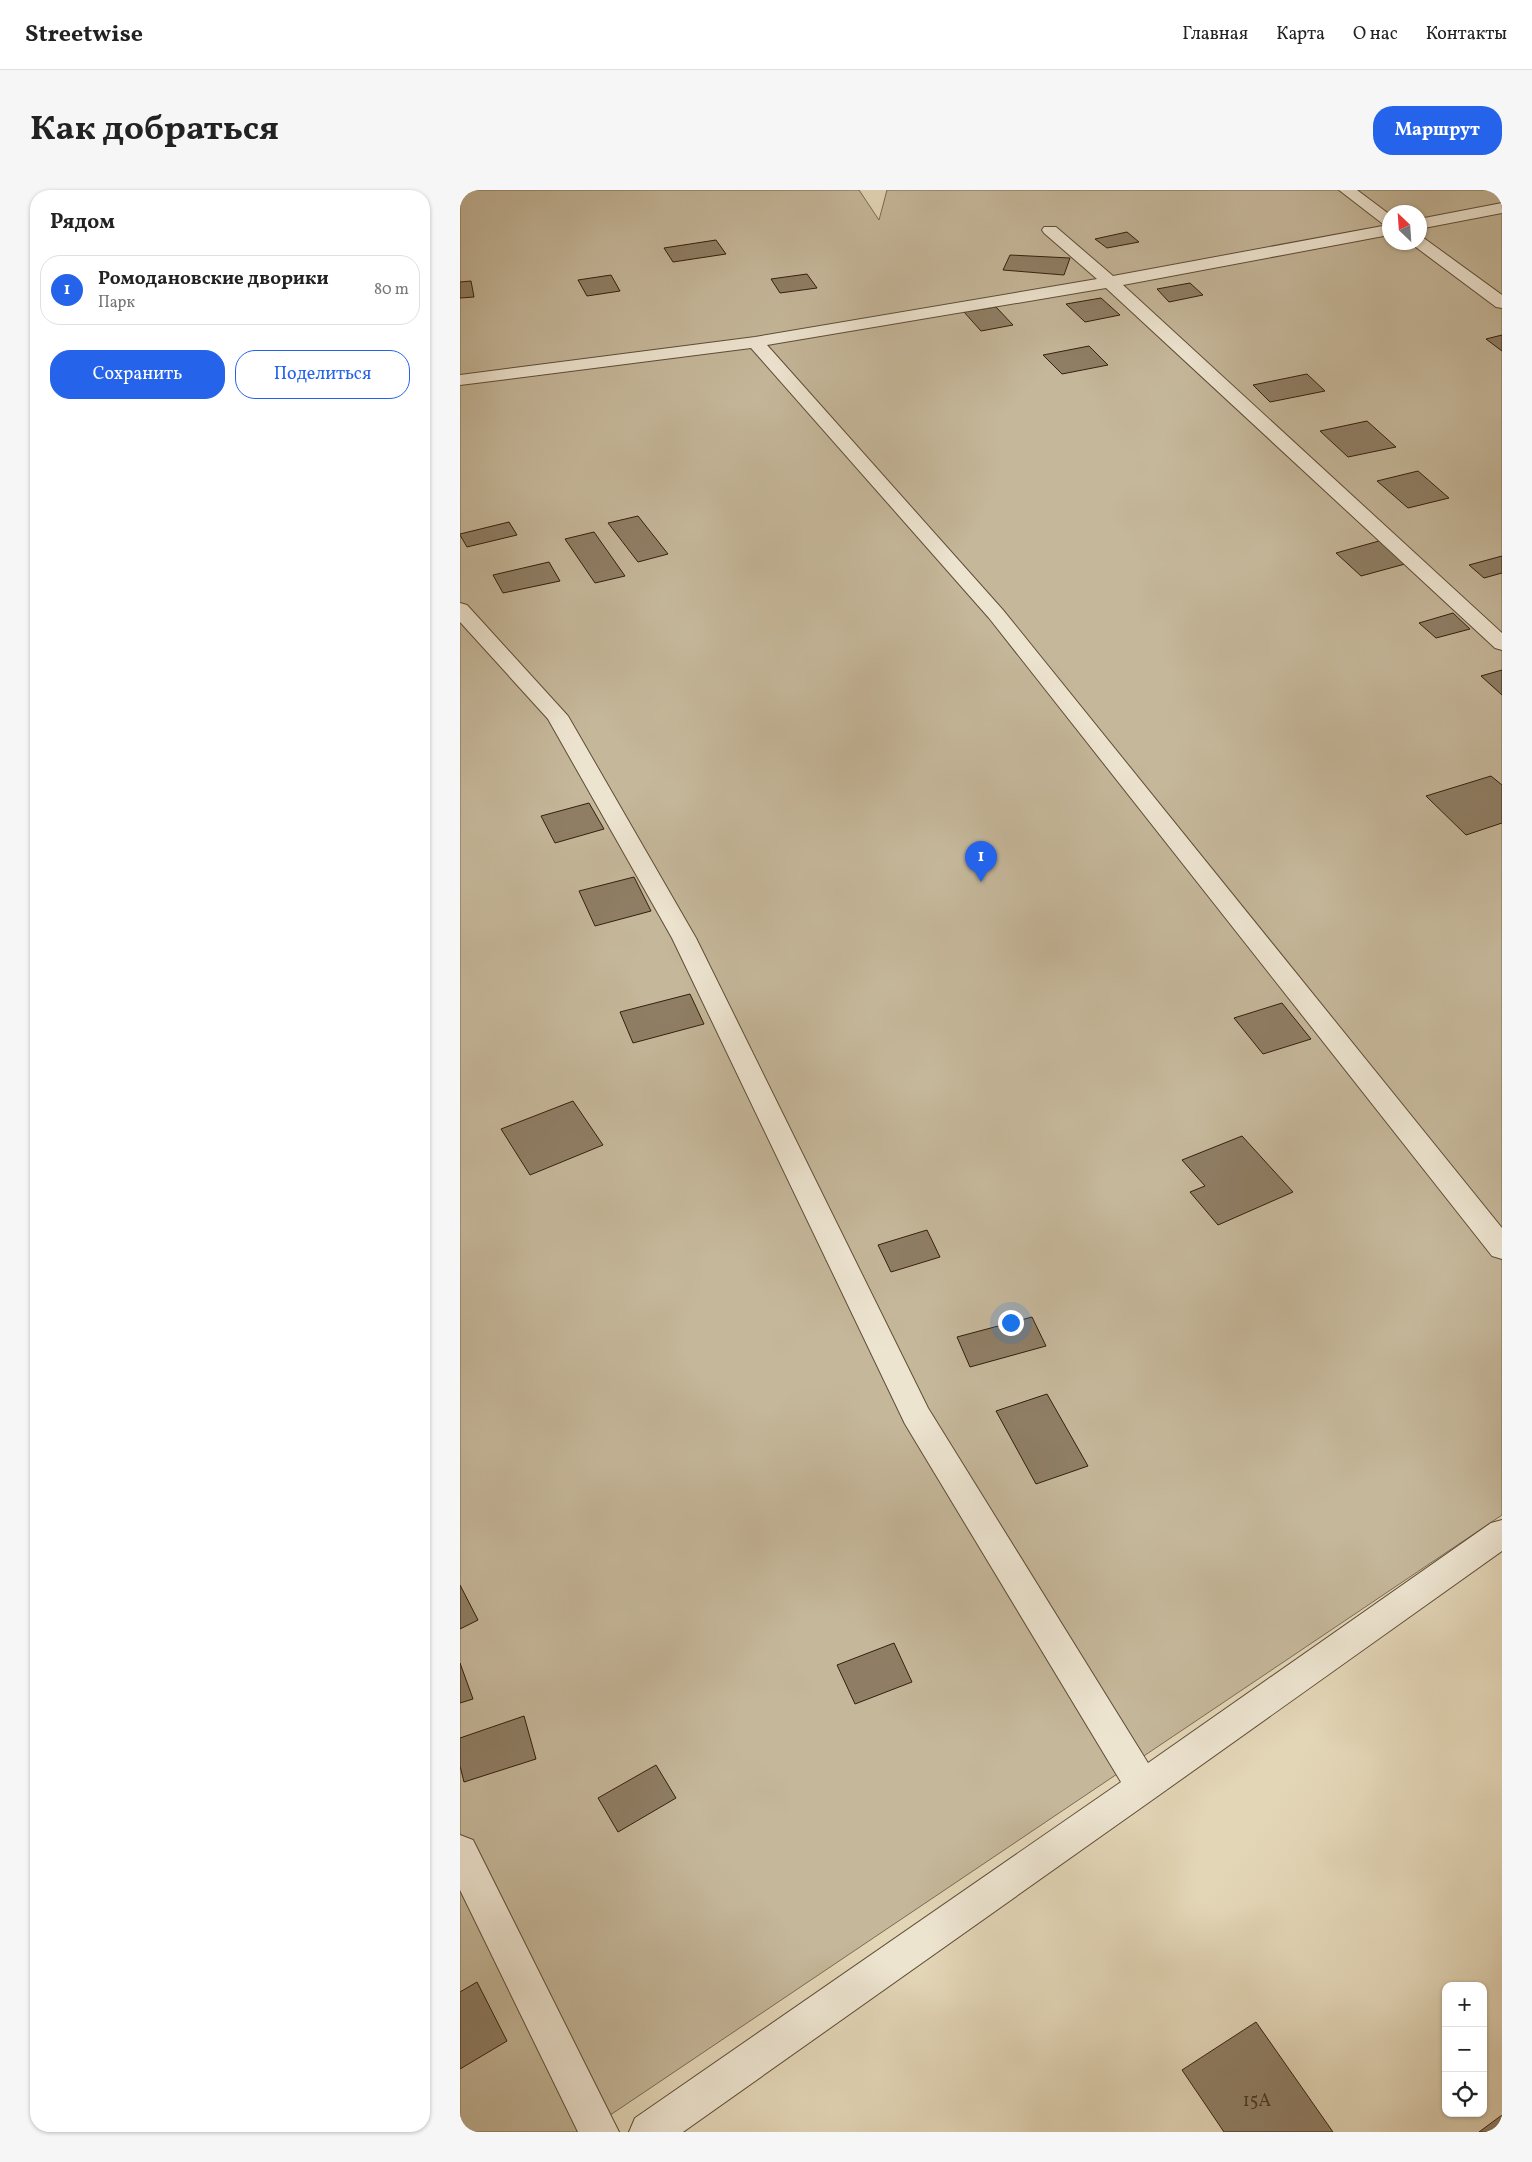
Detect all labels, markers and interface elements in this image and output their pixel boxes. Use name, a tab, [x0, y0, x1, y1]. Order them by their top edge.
text: Streetwise	[25, 18, 143, 52]
text: Главная	[1182, 22, 1248, 47]
text: Карта	[1276, 22, 1325, 47]
text: О нас	[1353, 22, 1398, 47]
text: Контакты	[1426, 22, 1507, 47]
text: Как добраться	[30, 106, 279, 154]
button: Маршрут	[1373, 106, 1502, 155]
north arrow	[1382, 205, 1427, 250]
text: Рядом	[50, 208, 115, 237]
text: Ромодановские дворики	[98, 266, 329, 292]
text: 1	[64, 279, 70, 301]
text: 80 m	[374, 279, 409, 301]
text: Парк	[98, 292, 135, 314]
button: Сохранить	[50, 350, 225, 399]
button: Поделиться	[235, 350, 410, 399]
pin: 1	[965, 841, 997, 882]
your location	[998, 1310, 1024, 1336]
map controls	[1442, 1982, 1487, 2117]
button: +	[1442, 1982, 1487, 2027]
button: −	[1442, 2027, 1487, 2072]
button: locate	[1442, 2072, 1487, 2117]
house number: 15А	[1243, 2089, 1271, 2114]

